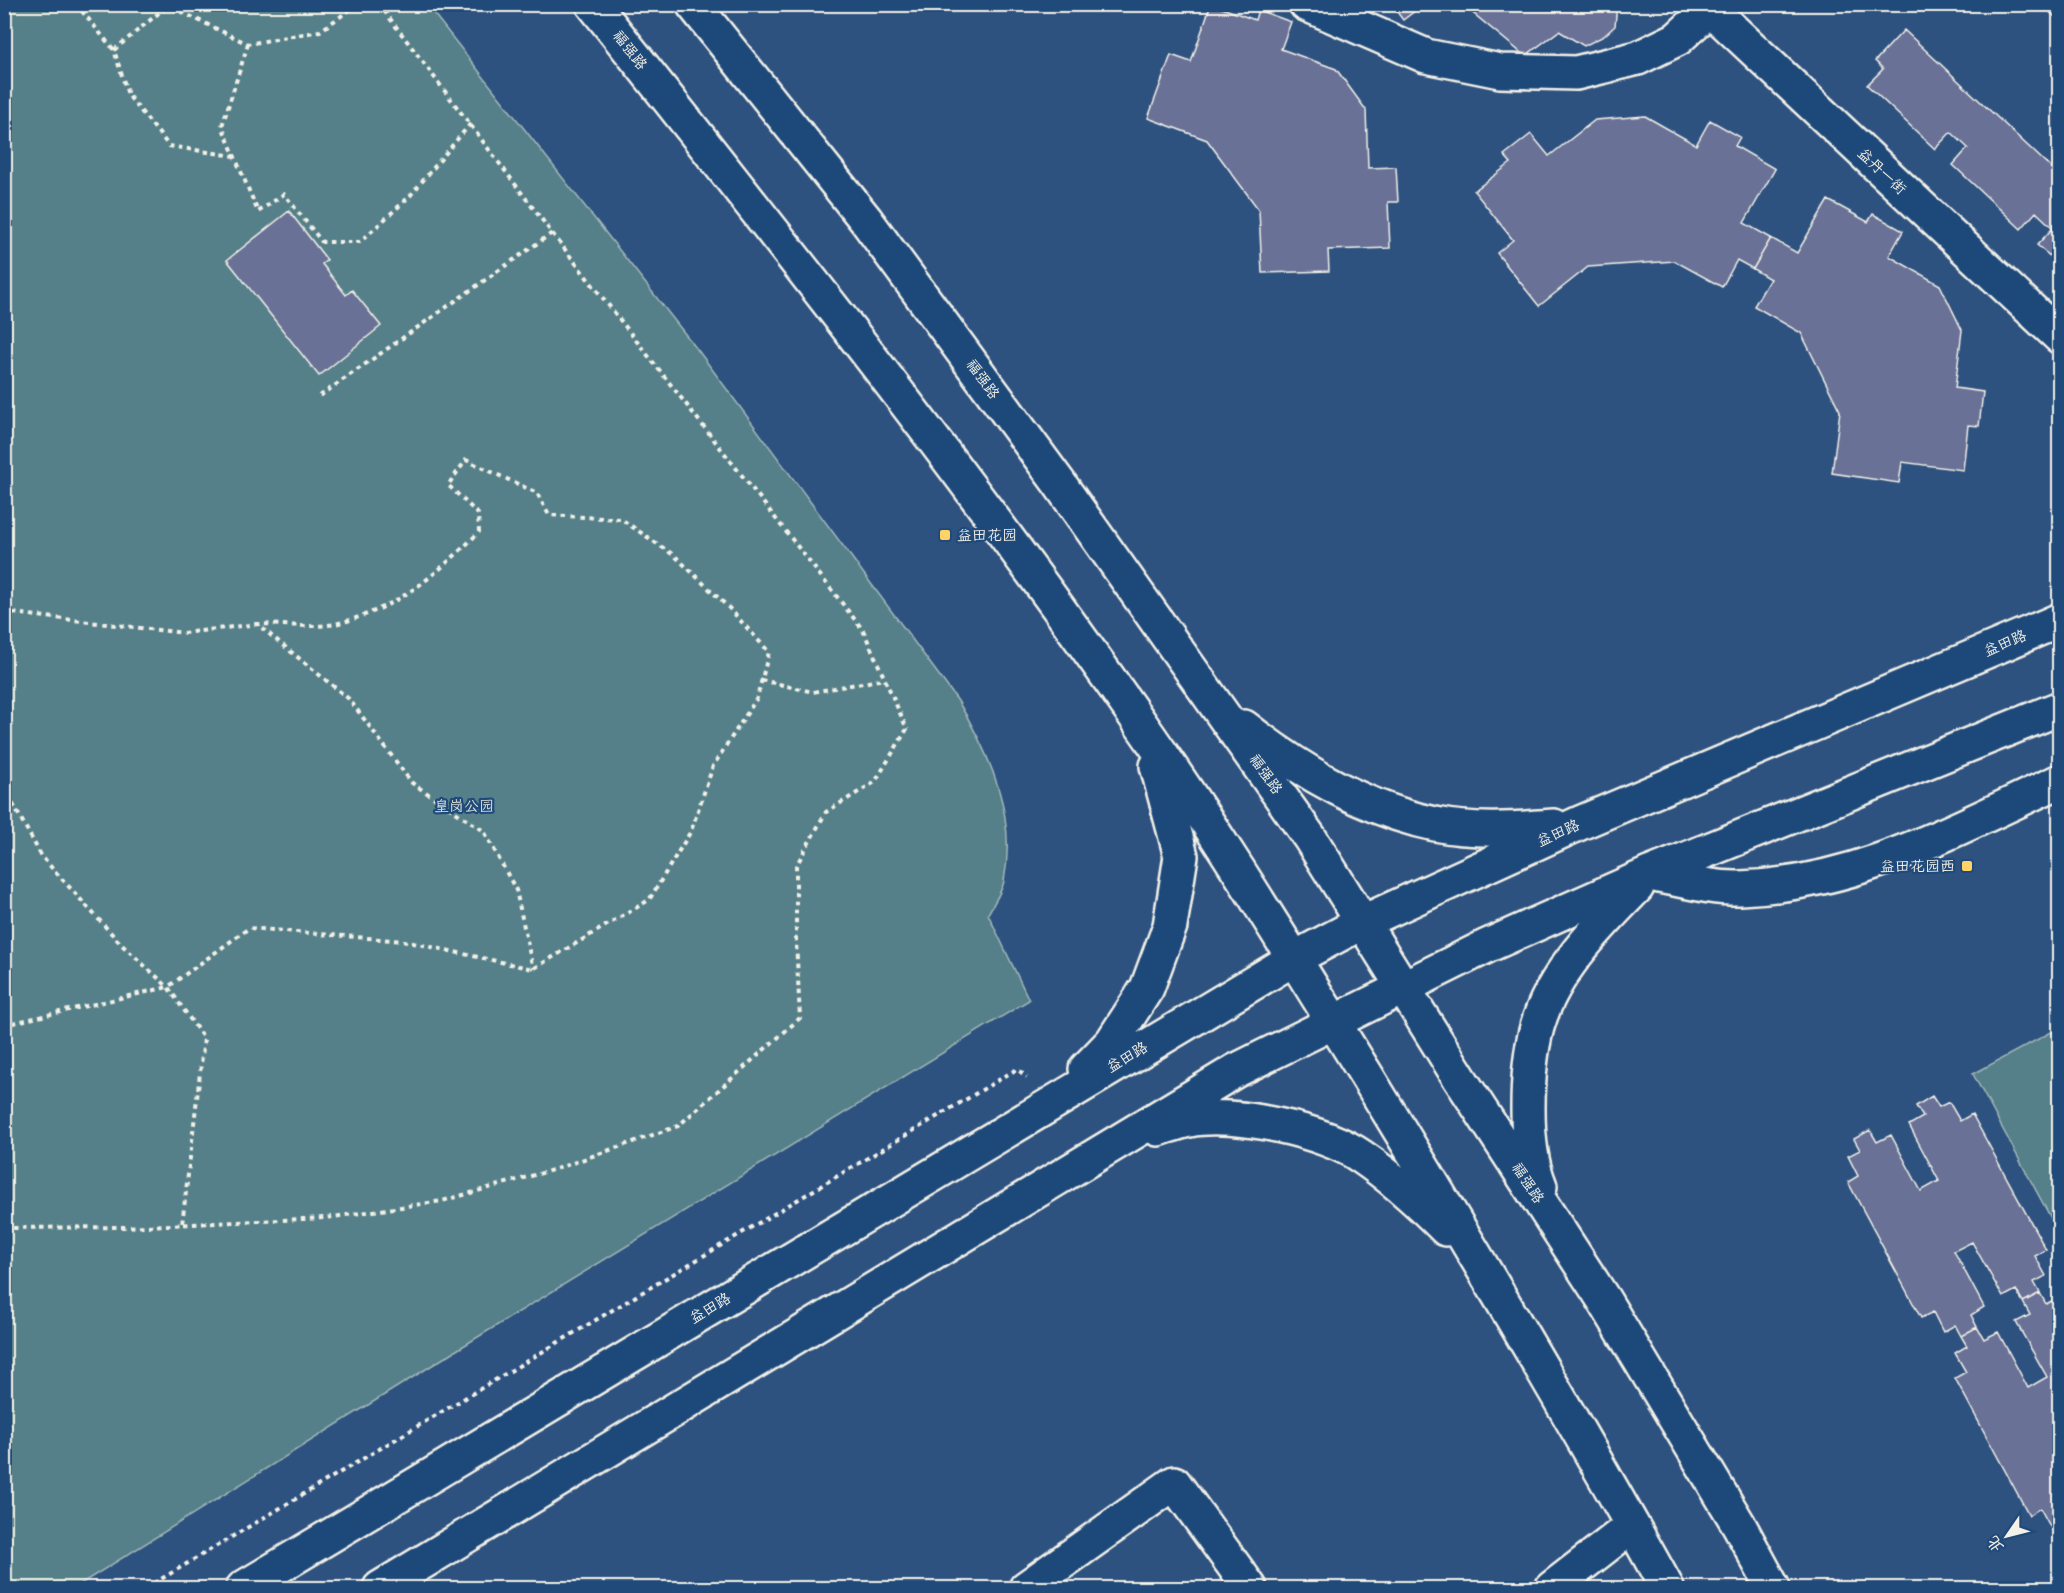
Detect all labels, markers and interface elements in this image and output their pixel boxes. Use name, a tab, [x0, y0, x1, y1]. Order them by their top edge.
street label: 福强路	[606, 25, 653, 76]
street label: 益丹一街	[1851, 142, 1911, 201]
street label: 福强路	[959, 354, 1005, 405]
place label: 益田花园	[957, 524, 1017, 548]
marker: 益田花园	[938, 528, 952, 542]
street label: 益田路	[1980, 624, 2031, 664]
street label: 福强路	[1242, 749, 1288, 800]
park label: 皇岗公园	[434, 795, 494, 819]
street label: 益田路	[1533, 814, 1584, 854]
place label: 益田花园西	[1880, 855, 1955, 879]
marker: 益田花园西	[1960, 859, 1974, 873]
street label: 益田路	[1102, 1036, 1153, 1080]
street label: 福强路	[1505, 1158, 1549, 1209]
street label: 益田路	[685, 1287, 736, 1331]
north arrow	[1977, 1506, 2037, 1566]
text: 北	[1981, 1530, 2011, 1557]

